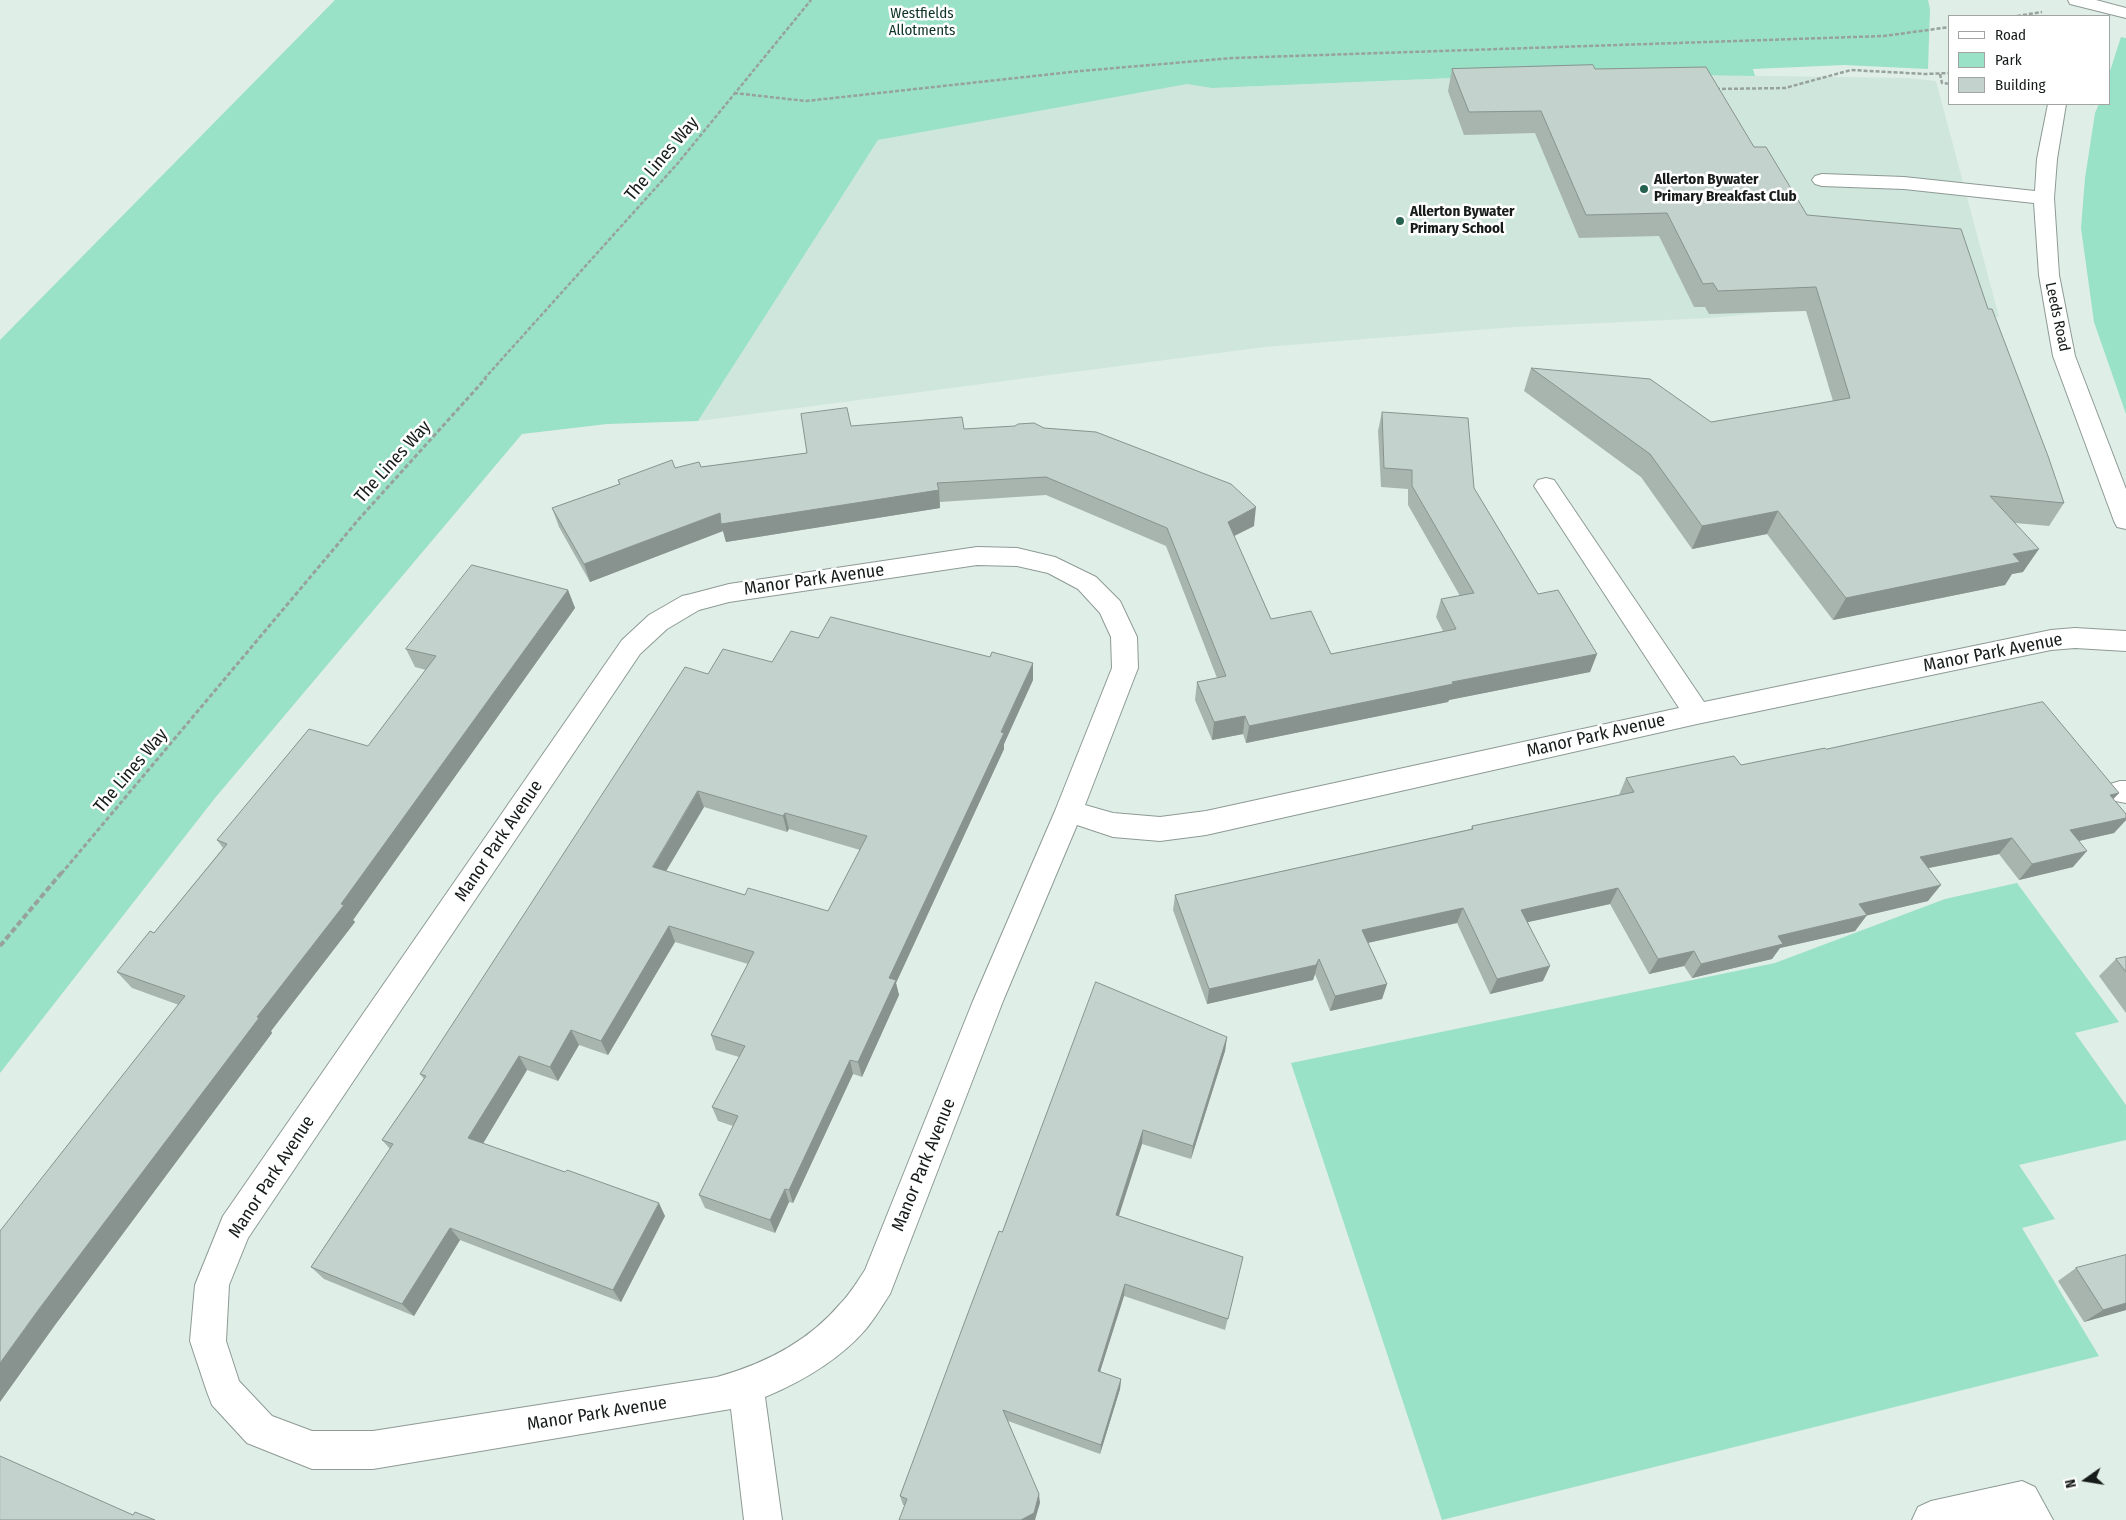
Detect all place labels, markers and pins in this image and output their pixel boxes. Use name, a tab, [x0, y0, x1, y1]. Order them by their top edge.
place label: Allerton Bywater Primary Breakfast Club	[1654, 171, 1797, 206]
marker: Allerton Bywater Primary Breakfast Club	[1638, 183, 1650, 195]
place label: Allerton Bywater Primary School	[1410, 203, 1515, 238]
marker: Allerton Bywater Primary School	[1394, 215, 1406, 227]

